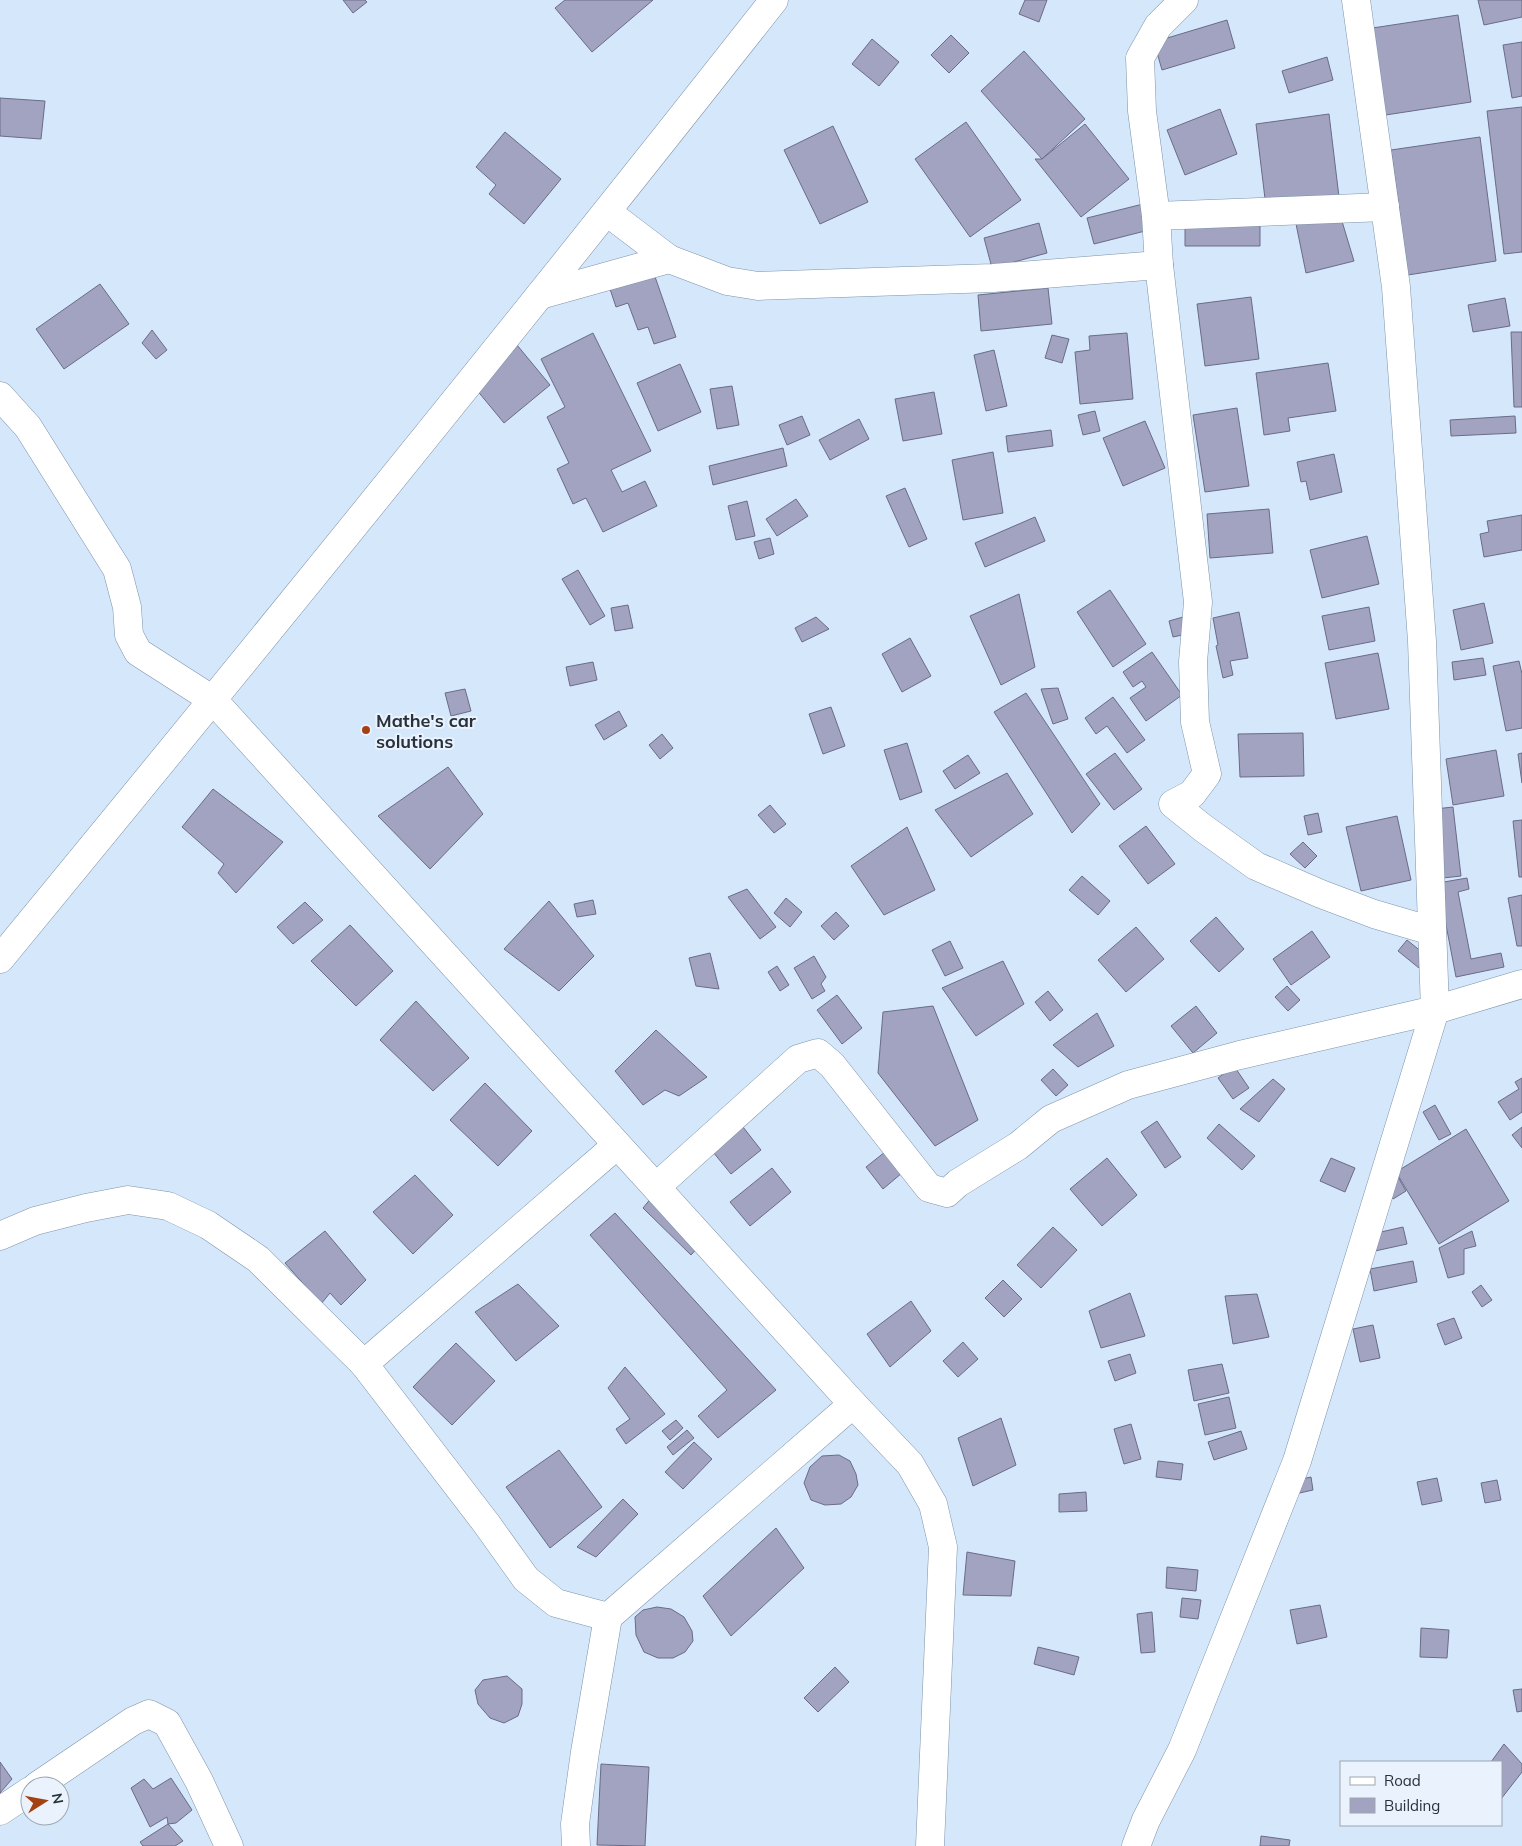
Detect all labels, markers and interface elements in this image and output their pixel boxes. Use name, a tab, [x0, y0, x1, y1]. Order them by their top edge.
place label: Mathe's car solutions	[376, 709, 477, 753]
marker: Mathe's car solutions	[360, 724, 372, 736]
legend	[1340, 1761, 1502, 1826]
text: Road	[1384, 1771, 1421, 1790]
north arrow	[20, 1776, 70, 1826]
text: N	[48, 1792, 68, 1805]
text: Building	[1384, 1796, 1440, 1815]

